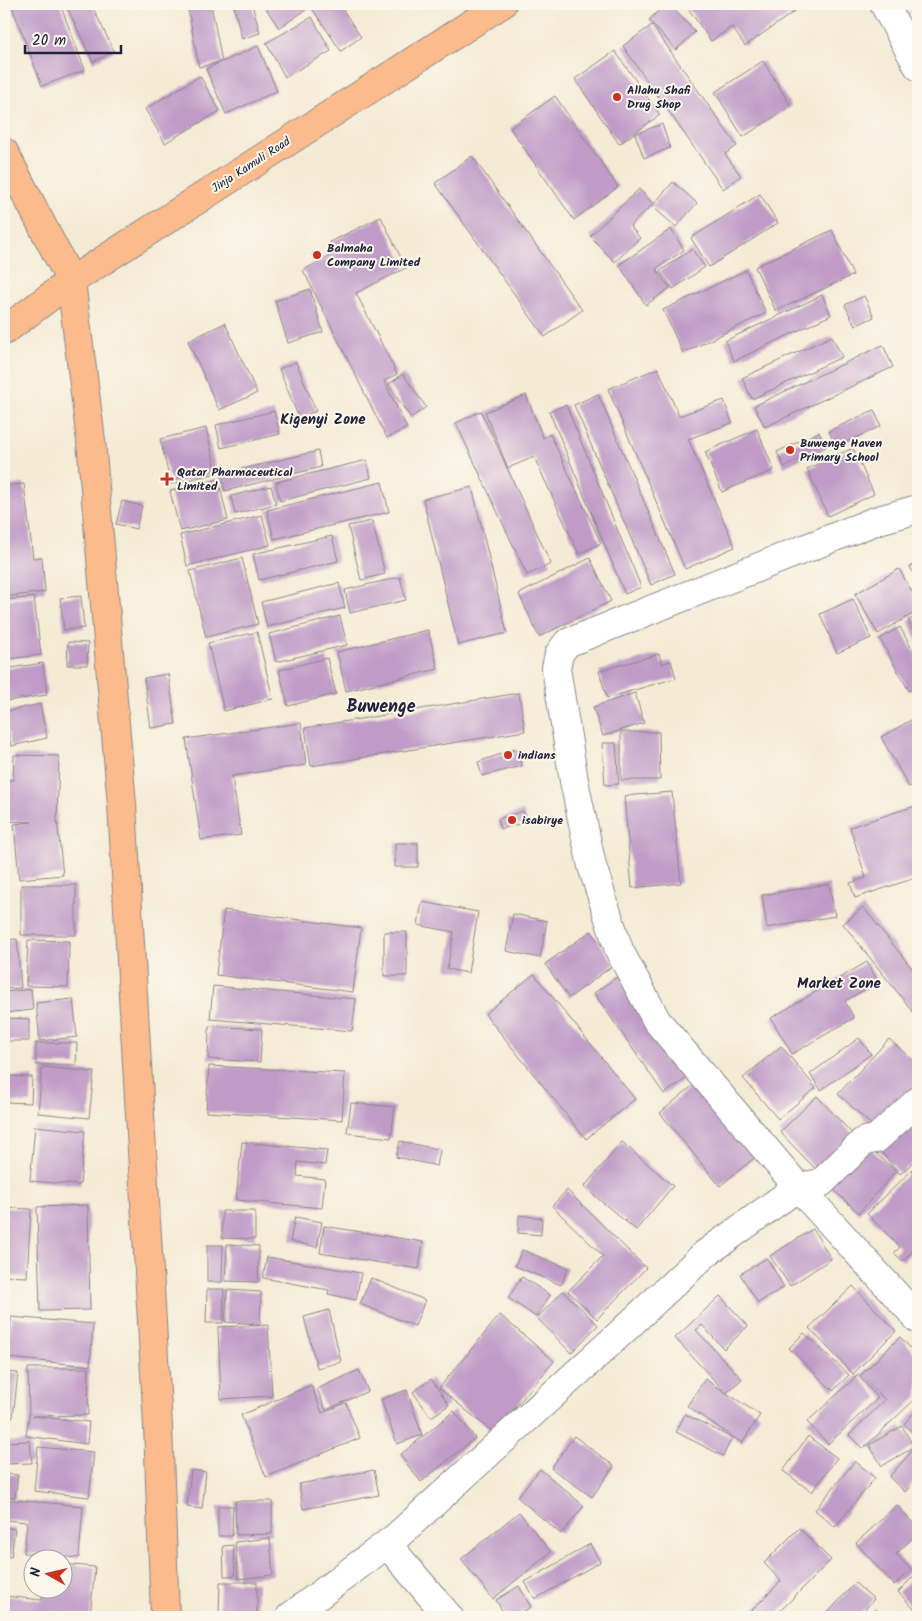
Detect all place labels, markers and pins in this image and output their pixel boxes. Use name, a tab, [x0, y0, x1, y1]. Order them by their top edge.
place label: Allahu Shafi Drug Shop	[627, 81, 691, 114]
marker: Allahu Shafi Drug Shop	[611, 91, 623, 103]
place label: Balmaha Company Limited	[327, 239, 421, 272]
marker: Balmaha Company Limited	[311, 249, 323, 261]
place label: Buwenge Haven Primary School	[800, 434, 882, 467]
marker: Buwenge Haven Primary School	[784, 444, 796, 456]
place label: Qatar Pharmaceutical Limited	[177, 463, 293, 496]
marker: Qatar Pharmaceutical Limited	[161, 473, 173, 485]
place label: indians	[518, 746, 556, 765]
marker: indians	[502, 749, 514, 761]
place label: isabirye	[522, 811, 563, 830]
marker: isabirye	[506, 814, 518, 826]

